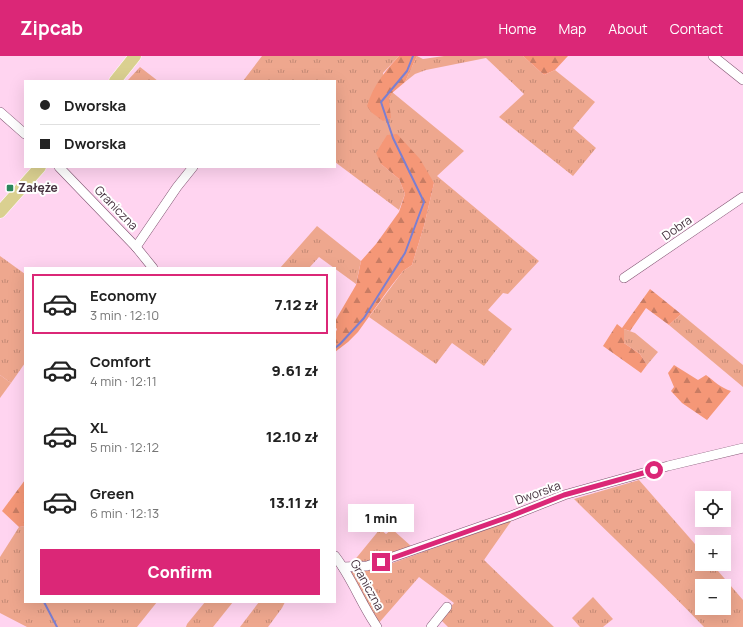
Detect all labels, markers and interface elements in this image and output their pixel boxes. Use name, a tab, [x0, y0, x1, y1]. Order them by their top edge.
text: Zipcab	[20, 15, 83, 41]
text: Home	[499, 19, 536, 38]
text: Map	[558, 19, 586, 38]
text: About	[608, 19, 648, 38]
text: Contact	[670, 19, 723, 38]
text: Dworska	[64, 95, 126, 116]
text: Dworska	[64, 133, 126, 154]
place label: Załęże	[18, 179, 58, 196]
street label: Graniczna	[91, 182, 142, 234]
marker: Załęże	[5, 183, 15, 193]
street label: Dobra	[658, 211, 695, 244]
text: Economy	[90, 285, 157, 306]
icon: car	[42, 286, 78, 322]
text: 7.12 zł	[274, 294, 318, 315]
text: 3 min · 12:10	[90, 306, 159, 324]
text: Comfort	[90, 351, 151, 372]
icon: car	[42, 352, 78, 388]
text: 9.61 zł	[271, 360, 318, 381]
text: 4 min · 12:11	[90, 372, 157, 390]
text: XL	[90, 417, 108, 438]
icon: car	[42, 418, 78, 454]
text: 12.10 zł	[266, 426, 318, 447]
text: 5 min · 12:12	[90, 438, 159, 456]
route start	[645, 461, 663, 479]
street label: Dworska	[513, 476, 563, 509]
text: Green	[90, 483, 134, 504]
icon: car	[42, 484, 78, 520]
map controls	[695, 491, 731, 615]
button: locate	[695, 491, 731, 527]
text: 13.11 zł	[269, 492, 318, 513]
text: 6 min · 12:13	[90, 504, 159, 522]
callout: 1 min	[348, 504, 414, 532]
text: 1 min	[365, 509, 397, 527]
button: +	[695, 535, 731, 571]
button: Confirm	[40, 549, 320, 595]
route end	[372, 553, 390, 571]
street label: Graniczna	[346, 556, 388, 613]
button: −	[695, 579, 731, 615]

